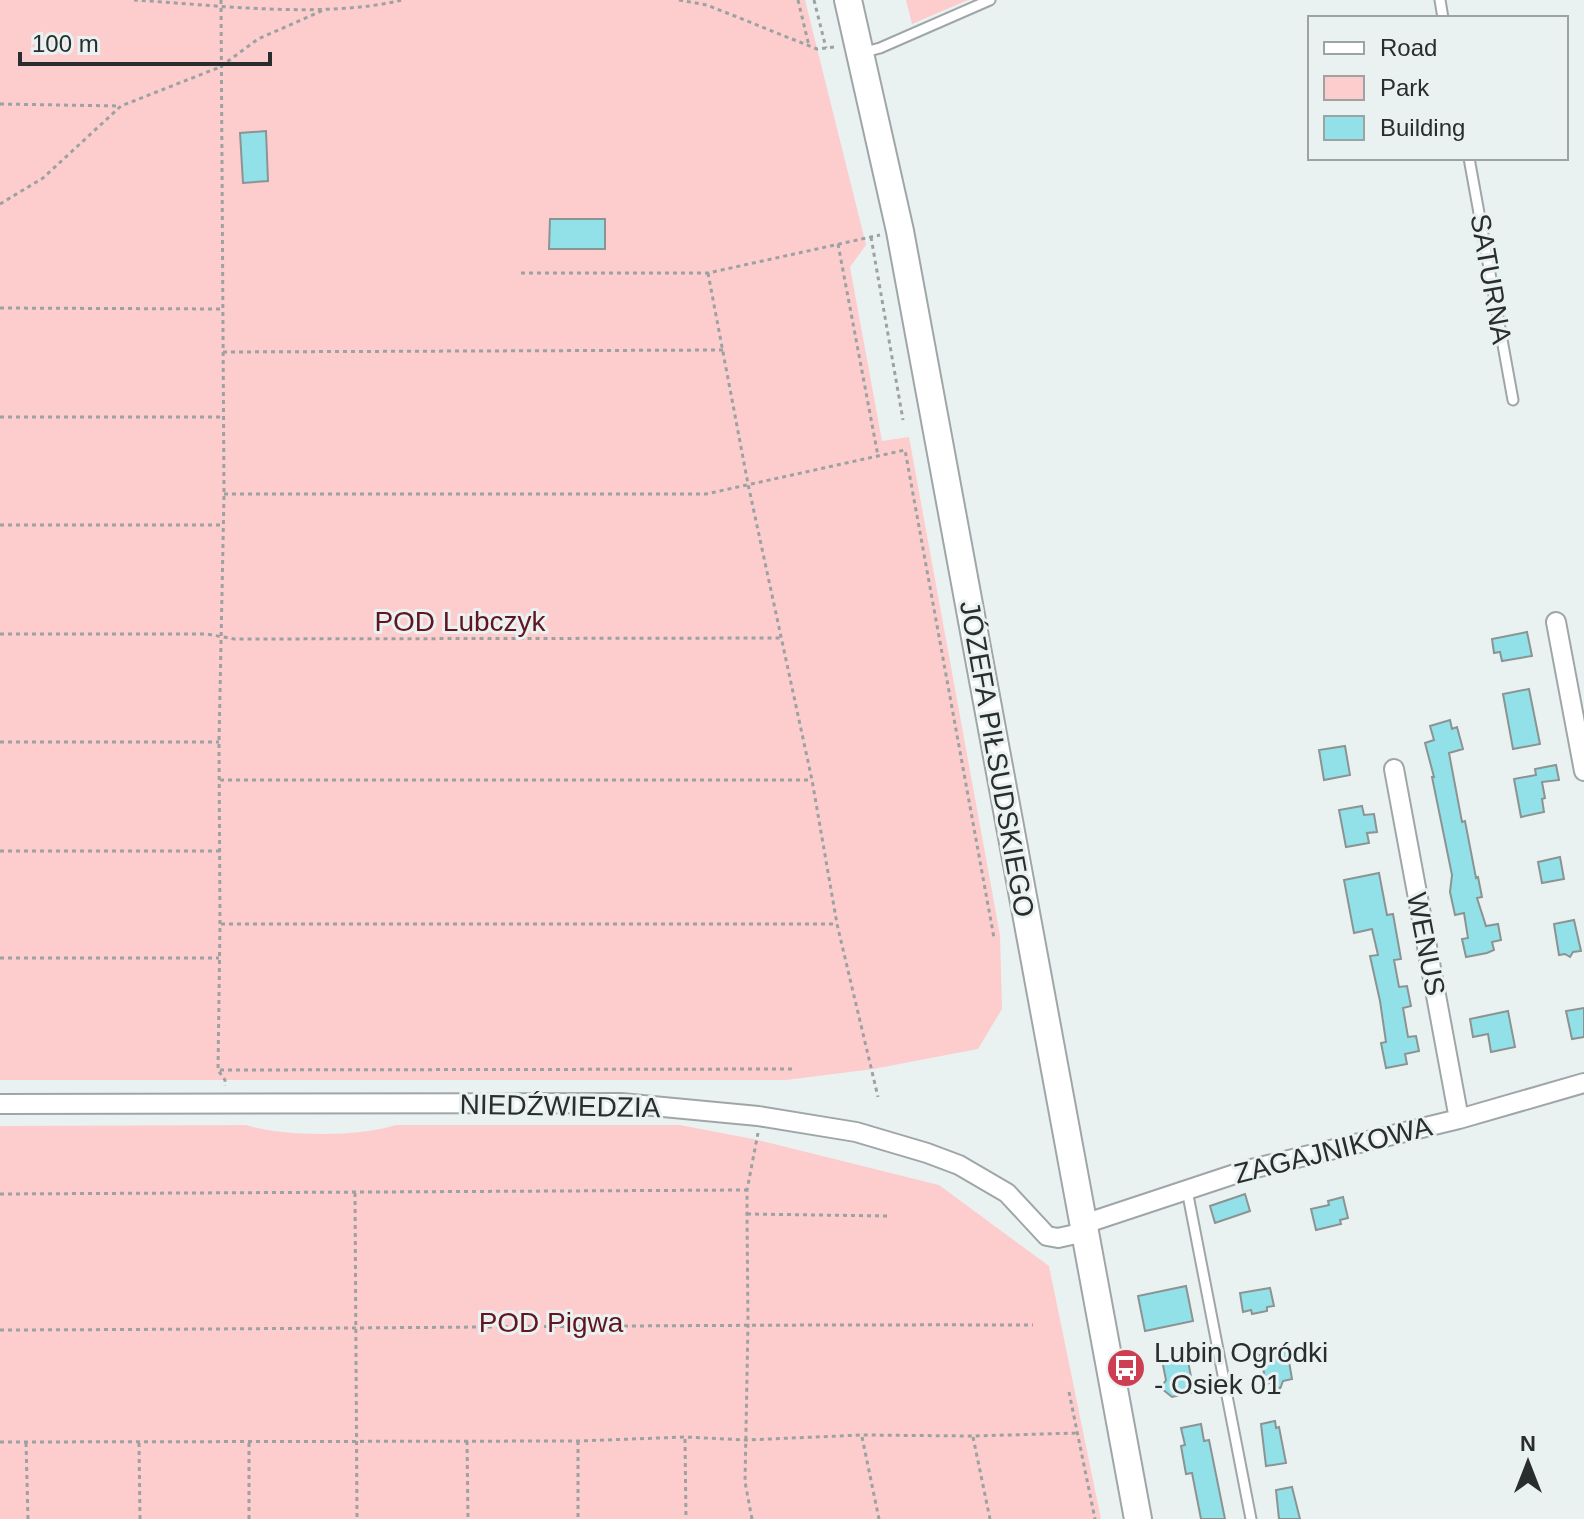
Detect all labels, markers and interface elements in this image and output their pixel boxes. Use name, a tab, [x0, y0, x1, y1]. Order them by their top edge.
scale bar	[20, 16, 270, 66]
legend	[1308, 16, 1568, 160]
text: 100 m	[32, 30, 99, 57]
text: Road	[1380, 34, 1437, 61]
text: Park	[1380, 74, 1430, 101]
text: Building	[1380, 114, 1465, 141]
street label: SATURNA	[1464, 211, 1518, 347]
street label: JÓZEFA PIŁSUDSKIEGO	[954, 598, 1040, 920]
park label: POD Lubczyk	[374, 606, 547, 637]
street label: WENUS	[1401, 890, 1451, 998]
street label: NIEDŹWIEDZIA	[459, 1089, 661, 1123]
street label: ZAGAJNIKOWA	[1231, 1110, 1435, 1190]
park label: POD Pigwa	[479, 1307, 624, 1338]
place label: Lubin Ogródki - Osiek 01	[1154, 1337, 1328, 1400]
bus stop icon: Lubin Ogródki - Osiek 01	[1105, 1347, 1147, 1389]
north arrow	[1488, 1423, 1568, 1503]
text: N	[1520, 1431, 1536, 1456]

